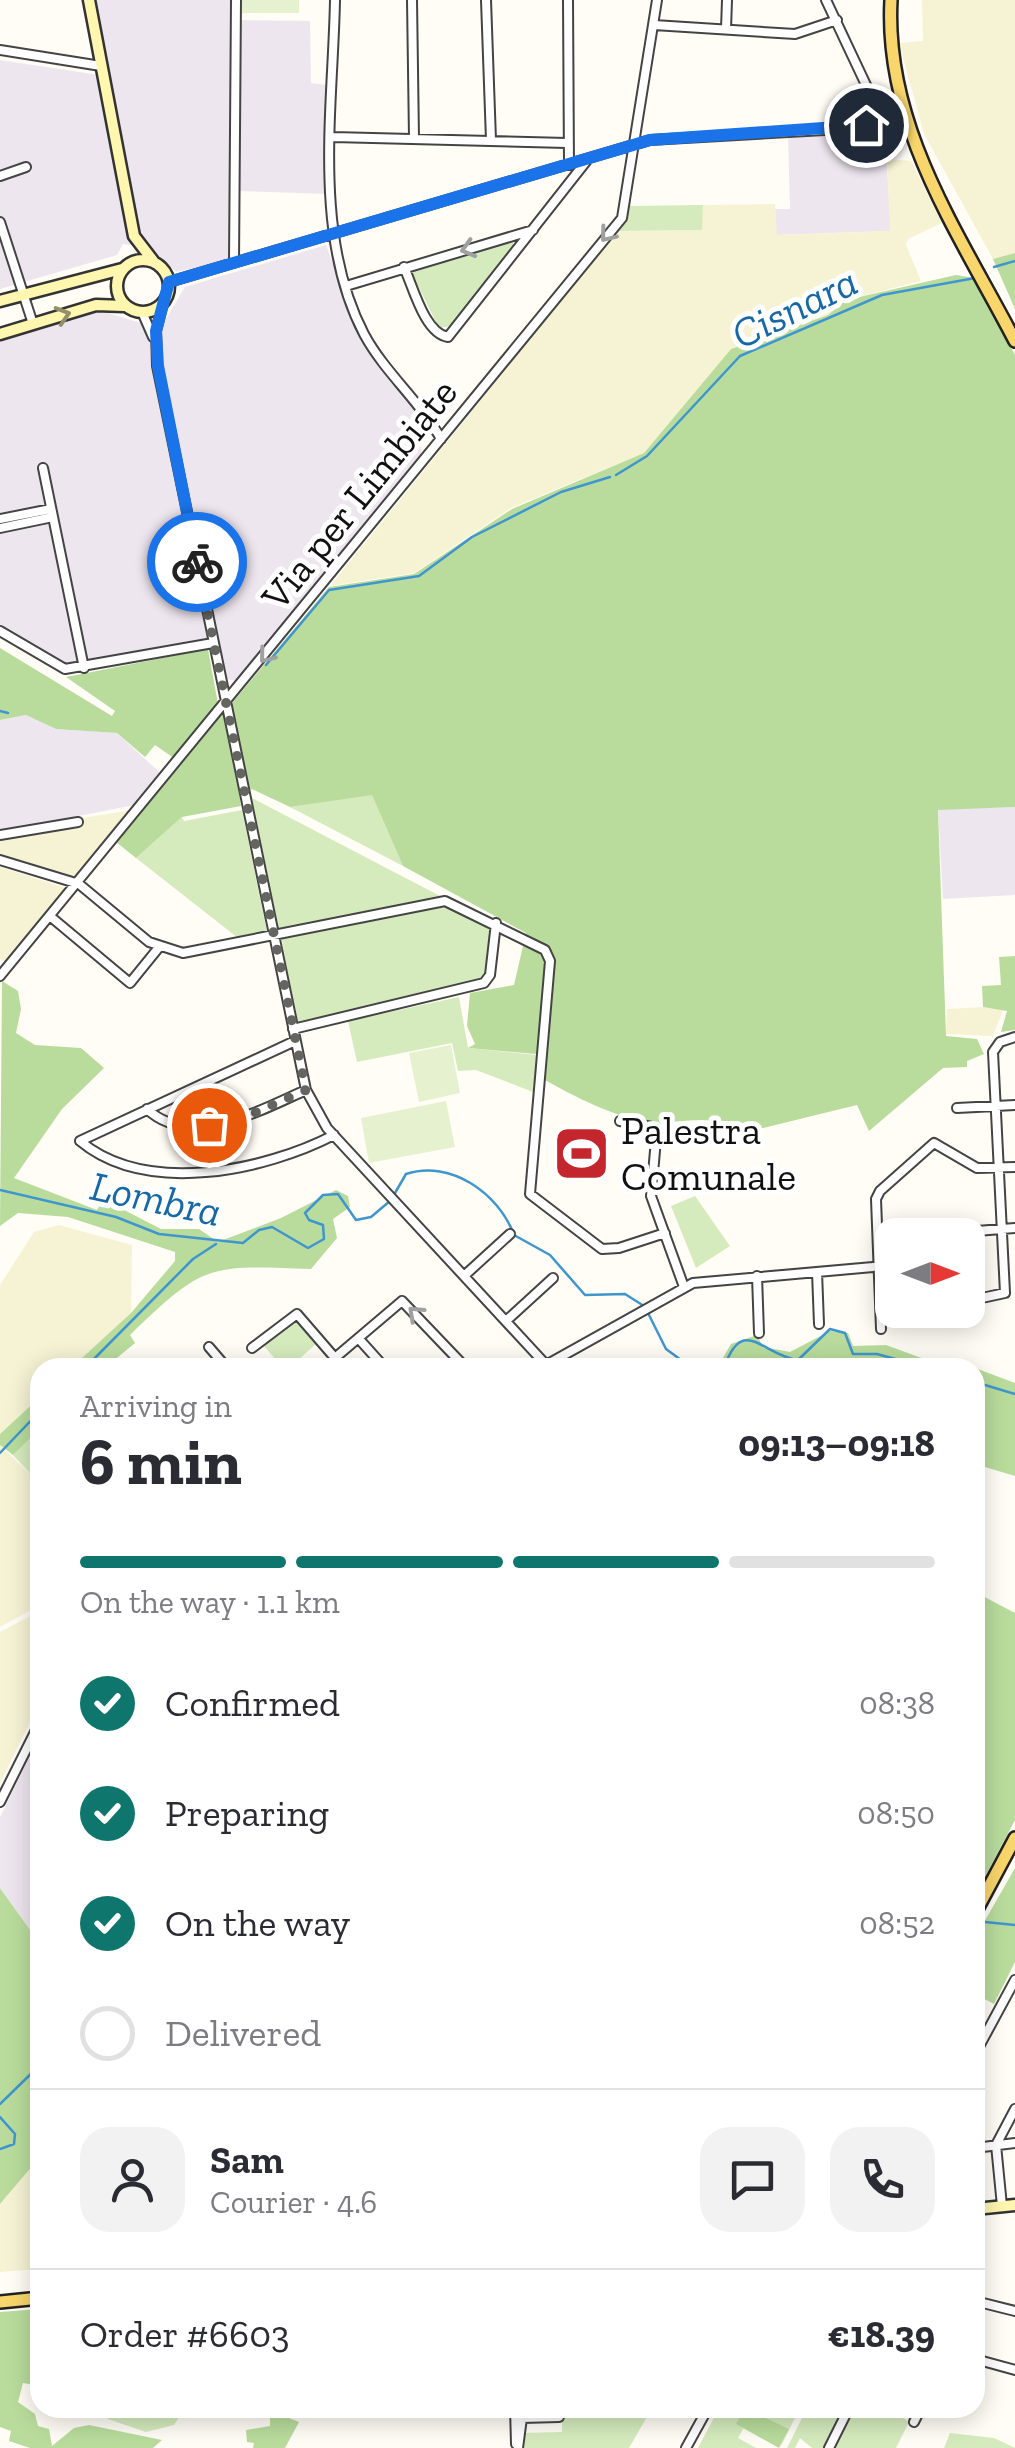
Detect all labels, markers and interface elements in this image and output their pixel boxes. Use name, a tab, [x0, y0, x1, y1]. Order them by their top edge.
pin	[824, 83, 909, 168]
icon: home	[839, 98, 894, 153]
one-way arrow	[602, 224, 619, 242]
one-way arrow	[461, 237, 478, 258]
water label: Cisnara	[723, 255, 865, 360]
one-way arrow	[53, 306, 70, 327]
street label: Via per Limbiate	[250, 369, 467, 620]
courier	[147, 512, 247, 612]
icon: bike	[170, 535, 225, 590]
one-way arrow	[260, 644, 278, 662]
pin	[167, 1083, 252, 1168]
icon: bag	[182, 1098, 237, 1153]
place label: Palestra Comunale	[621, 1106, 796, 1200]
sports icon: Palestra Comunale	[552, 1123, 612, 1183]
water label: Lombra	[86, 1160, 226, 1237]
north arrow	[875, 1218, 985, 1328]
map controls	[875, 1218, 985, 1328]
one-way arrow	[408, 1307, 426, 1325]
text: Arriving in	[80, 1387, 232, 1425]
text: 09:13–09:18	[738, 1420, 935, 1466]
text: 6 min	[80, 1423, 242, 1501]
text: On the way · 1.1 km	[80, 1583, 340, 1621]
icon: check	[80, 1676, 135, 1731]
text: Confirmed	[165, 1680, 340, 1726]
text: 08:38	[859, 1684, 935, 1722]
icon: check	[80, 1786, 135, 1841]
text: Preparing	[165, 1790, 329, 1836]
text: 08:50	[857, 1794, 935, 1832]
icon: check	[80, 1896, 135, 1951]
text: On the way	[165, 1900, 350, 1946]
text: 08:52	[859, 1904, 935, 1942]
text: Delivered	[165, 2010, 321, 2056]
button: person	[80, 2127, 185, 2232]
button: chat	[700, 2127, 805, 2232]
button: phone	[830, 2127, 935, 2232]
text: Sam	[210, 2137, 284, 2183]
text: Courier · 4.6	[210, 2183, 377, 2221]
text: Order #6603	[80, 2311, 290, 2357]
text: €18.39	[827, 2311, 935, 2357]

